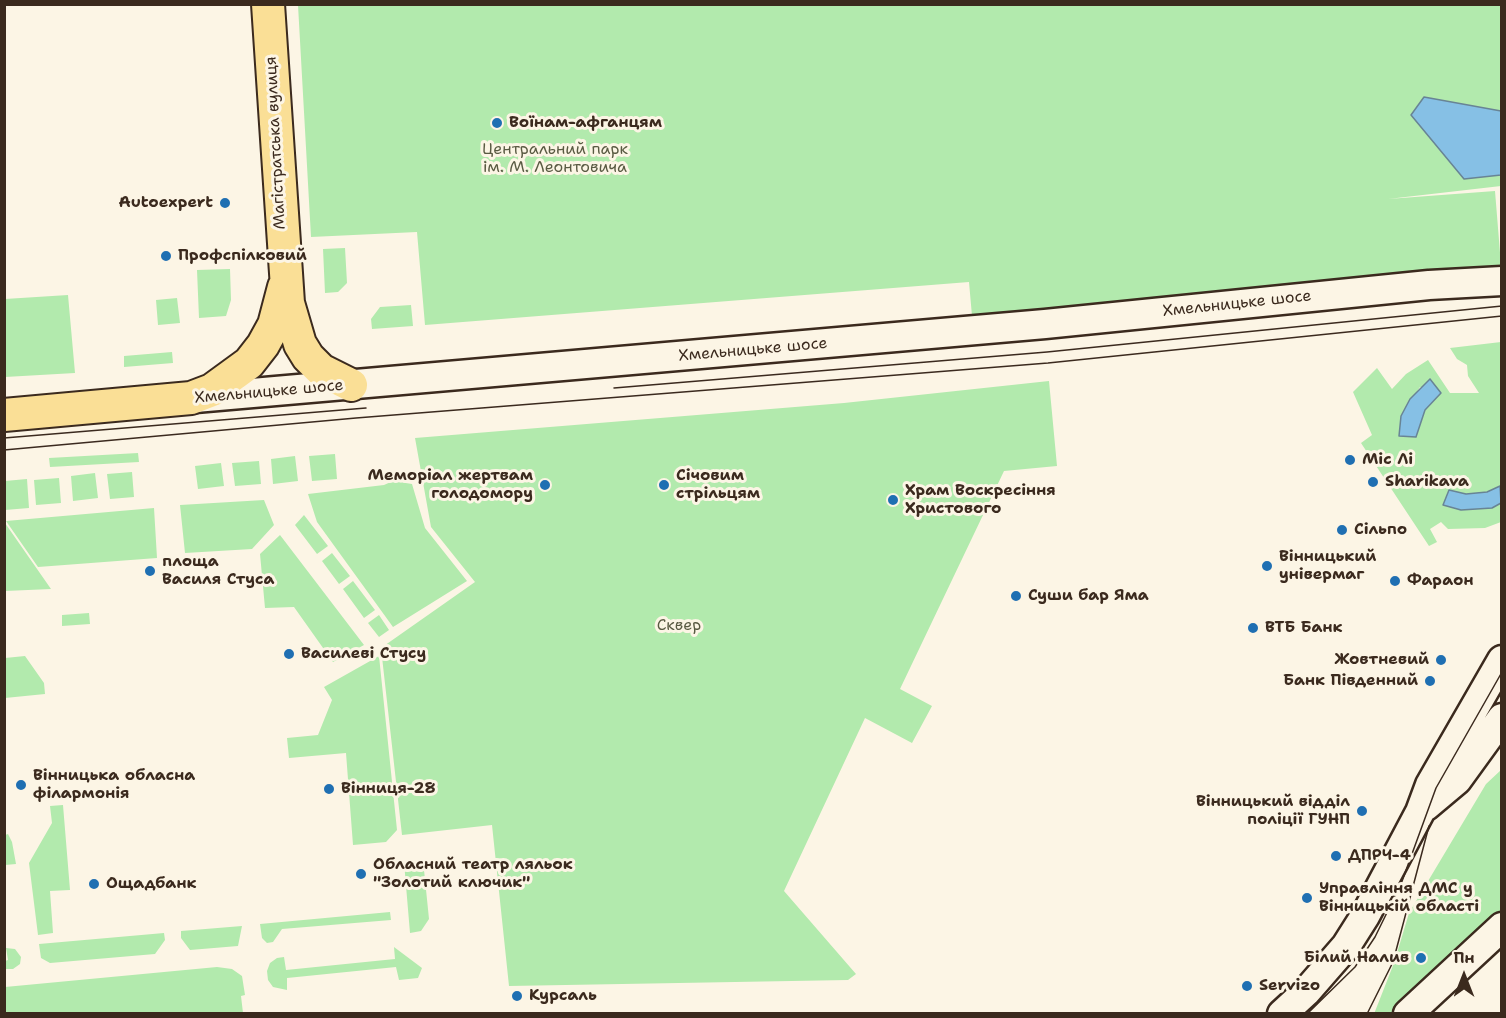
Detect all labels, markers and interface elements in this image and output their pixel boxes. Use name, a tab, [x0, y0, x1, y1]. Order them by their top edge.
street label: Магістратська вулиця	[262, 56, 290, 230]
place label: Воїнам-афганцям	[509, 113, 662, 133]
marker: Воїнам-афганцям	[490, 116, 504, 130]
park label: Центральний парк ім. М. Леонтовича	[482, 140, 628, 178]
place label: Autoexpert	[119, 193, 213, 213]
marker: Autoexpert	[218, 196, 232, 210]
place label: Профспілковий	[178, 246, 307, 266]
marker: Профспілковий	[159, 249, 173, 263]
street label: Хмельницьке шосе	[1162, 287, 1312, 321]
street label: Хмельницьке шосе	[678, 334, 828, 366]
street label: Хмельницьке шосе	[194, 376, 344, 408]
place label: Міс Лі	[1362, 450, 1413, 470]
marker: Міс Лі	[1343, 453, 1357, 467]
place label: Меморіал жертвам голодомору	[368, 466, 533, 504]
place label: Січовим стрільцям	[676, 466, 760, 504]
place label: Sharikava	[1385, 472, 1469, 492]
marker: Sharikava	[1366, 475, 1380, 489]
marker: Меморіал жертвам голодомору	[538, 478, 552, 492]
marker: Січовим стрільцям	[657, 478, 671, 492]
place label: Храм Воскресіння Христового	[905, 481, 1056, 519]
marker: Храм Воскресіння Христового	[886, 493, 900, 507]
place label: Сільпо	[1354, 520, 1407, 540]
marker: Сільпо	[1335, 523, 1349, 537]
place label: Вінницький універмаг	[1279, 547, 1376, 585]
place label: площа Василя Стуса	[162, 552, 274, 590]
marker: Вінницький універмаг	[1260, 559, 1274, 573]
marker: площа Василя Стуса	[143, 564, 157, 578]
place label: Фараон	[1407, 571, 1474, 591]
marker: Фараон	[1388, 574, 1402, 588]
place label: Суши бар Яма	[1028, 586, 1149, 606]
marker: Суши бар Яма	[1009, 589, 1023, 603]
park label: Сквер	[657, 616, 701, 636]
place label: ВТБ Банк	[1265, 618, 1343, 638]
marker: ВТБ Банк	[1246, 621, 1260, 635]
place label: Василеві Стусу	[301, 644, 426, 664]
marker: Василеві Стусу	[282, 647, 296, 661]
place label: Жовтневий	[1335, 650, 1429, 670]
marker: Жовтневий	[1434, 653, 1448, 667]
place label: Банк Південний	[1283, 671, 1418, 691]
marker: Банк Південний	[1423, 674, 1437, 688]
place label: Вінницька обласна філармонія	[33, 766, 195, 804]
marker: Вінницька обласна філармонія	[14, 778, 28, 792]
place label: Вінниця-28	[341, 779, 436, 799]
marker: Вінниця-28	[322, 782, 336, 796]
place label: Вінницький відділ поліції ГУНП	[1196, 792, 1350, 830]
marker: Вінницький відділ поліції ГУНП	[1355, 804, 1369, 818]
place label: ДПРЧ-4	[1348, 846, 1411, 866]
marker: ДПРЧ-4	[1329, 849, 1343, 863]
place label: Обласний театр ляльок "Золотий ключик"	[373, 855, 573, 893]
marker: Обласний театр ляльок "Золотий ключик"	[354, 867, 368, 881]
place label: Ощадбанк	[106, 874, 196, 894]
marker: Ощадбанк	[87, 877, 101, 891]
place label: Управління ДМС у Вінницькій області	[1319, 879, 1479, 917]
marker: Управління ДМС у Вінницькій області	[1300, 891, 1314, 905]
north arrow	[1434, 946, 1494, 1006]
text: Пн	[1453, 947, 1475, 968]
place label: Білий Налив	[1304, 948, 1409, 968]
marker: Білий Налив	[1414, 951, 1428, 965]
place label: Servizo	[1259, 976, 1320, 996]
marker: Servizo	[1240, 979, 1254, 993]
place label: Курсаль	[529, 986, 597, 1006]
marker: Курсаль	[510, 989, 524, 1003]

